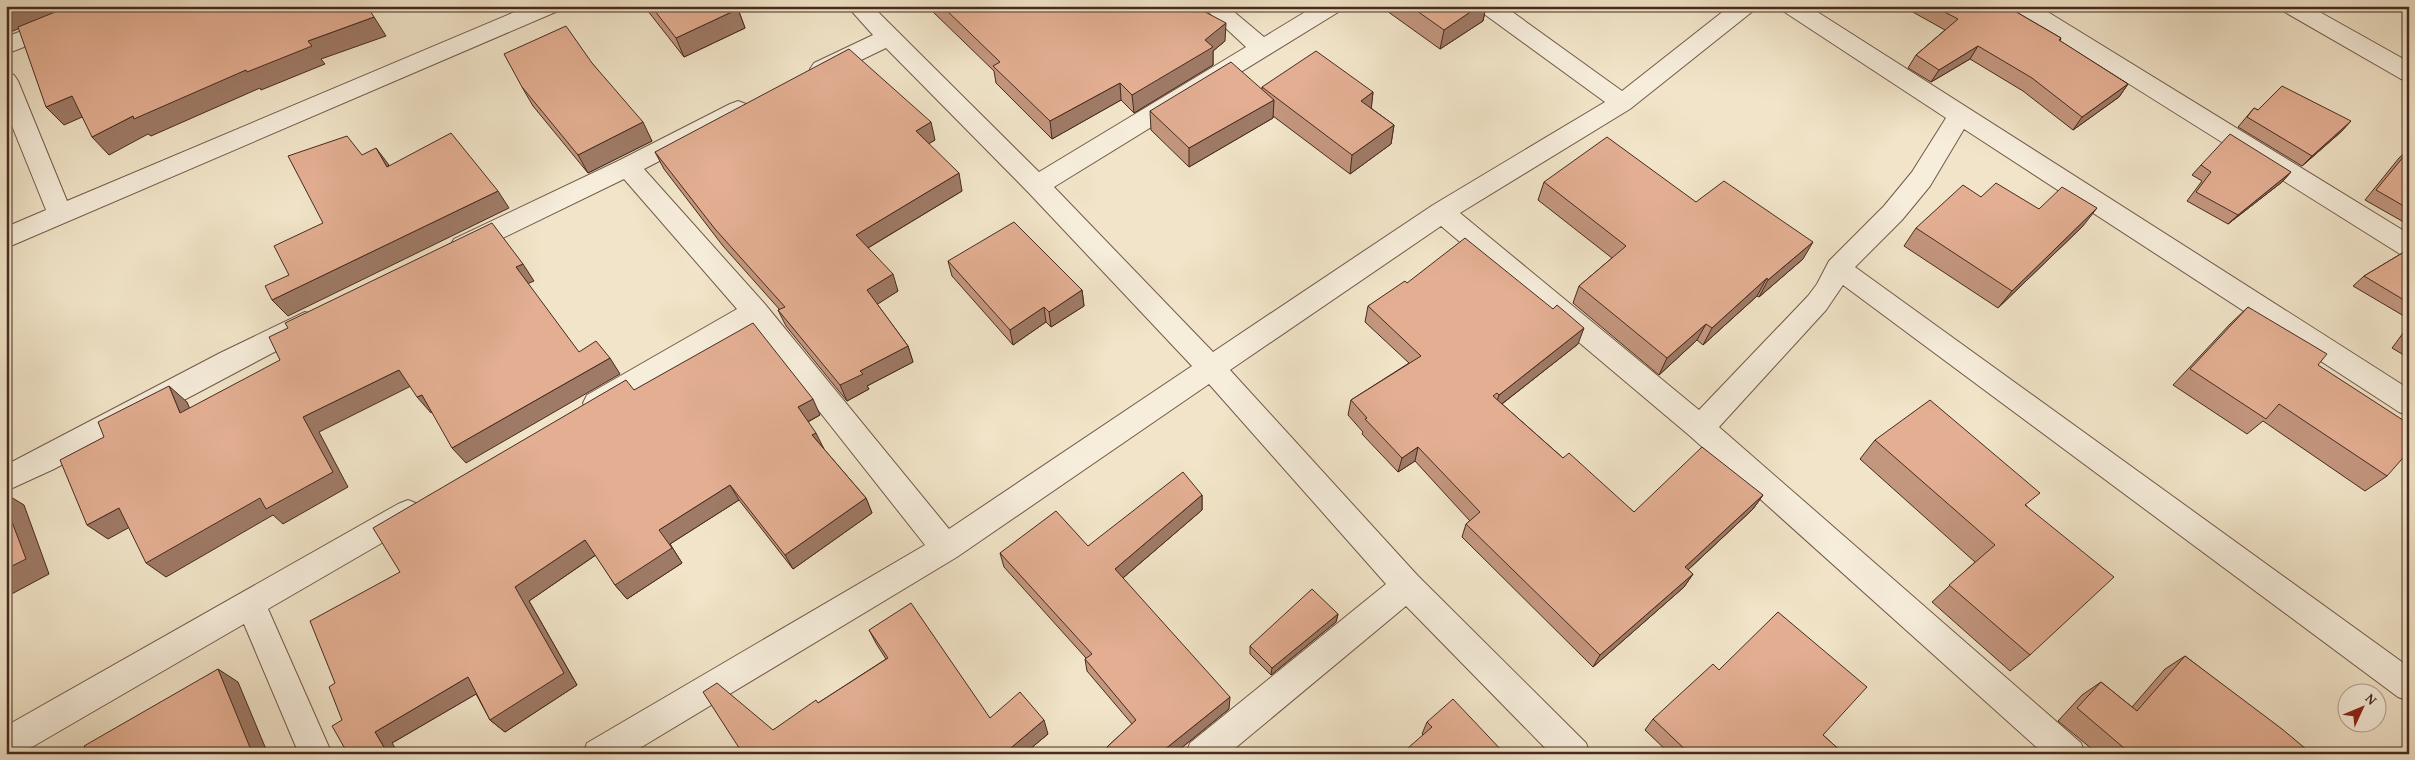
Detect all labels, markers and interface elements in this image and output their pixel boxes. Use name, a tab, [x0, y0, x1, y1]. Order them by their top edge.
north arrow	[2338, 682, 2388, 732]
text: N	[2361, 689, 2382, 710]

